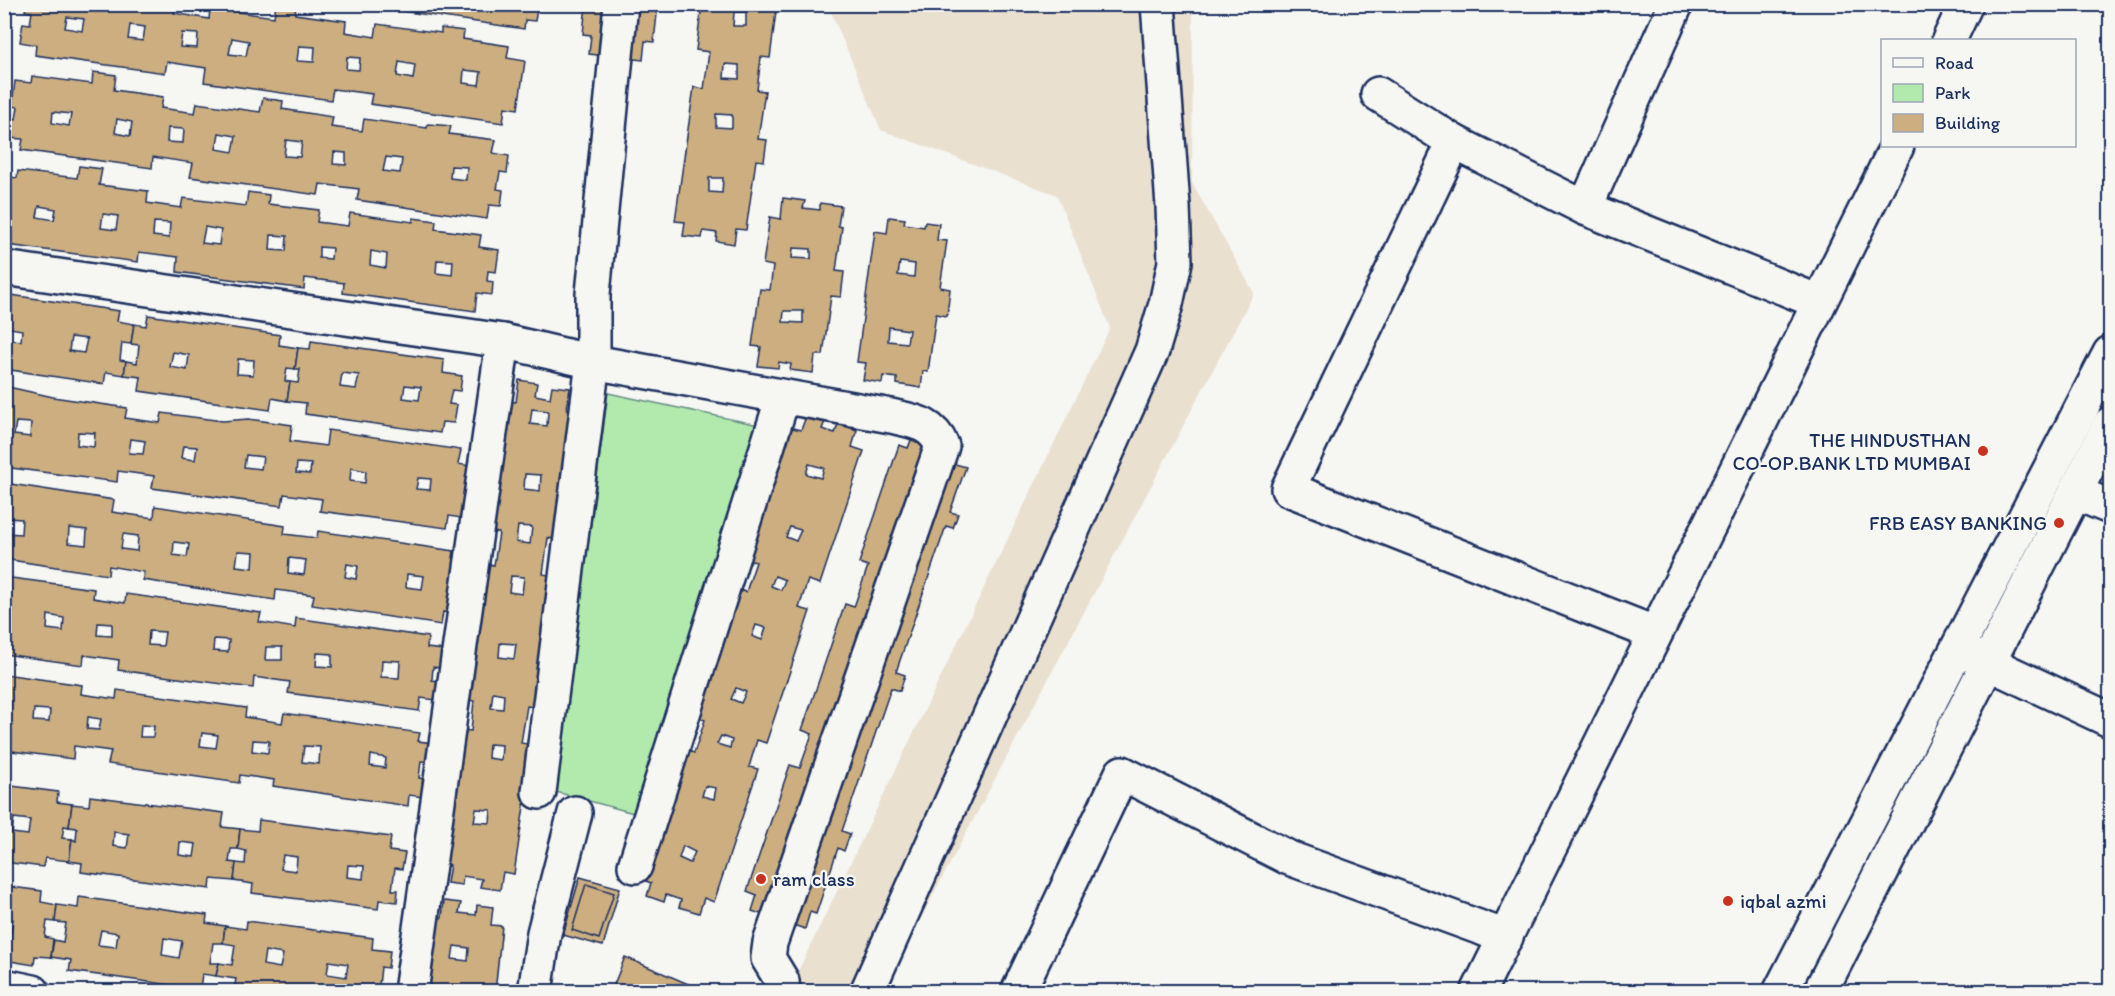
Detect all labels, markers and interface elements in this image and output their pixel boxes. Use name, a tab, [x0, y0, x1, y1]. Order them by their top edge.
legend	[1881, 39, 2076, 147]
text: Road	[1935, 52, 1974, 74]
text: Park	[1935, 82, 1970, 104]
text: Building	[1935, 112, 2001, 134]
place label: THE HINDUSTHAN CO-OP.BANK LTD MUMBAI	[1732, 428, 1971, 475]
marker: THE HINDUSTHAN CO-OP.BANK LTD MUMBAI	[1976, 444, 1990, 458]
place label: FRB EASY BANKING	[1869, 511, 2047, 535]
marker: FRB EASY BANKING	[2052, 516, 2066, 530]
place label: ram class	[773, 867, 855, 891]
marker: ram class	[754, 872, 768, 886]
place label: iqbal azmi	[1740, 889, 1827, 913]
marker: iqbal azmi	[1721, 894, 1735, 908]

